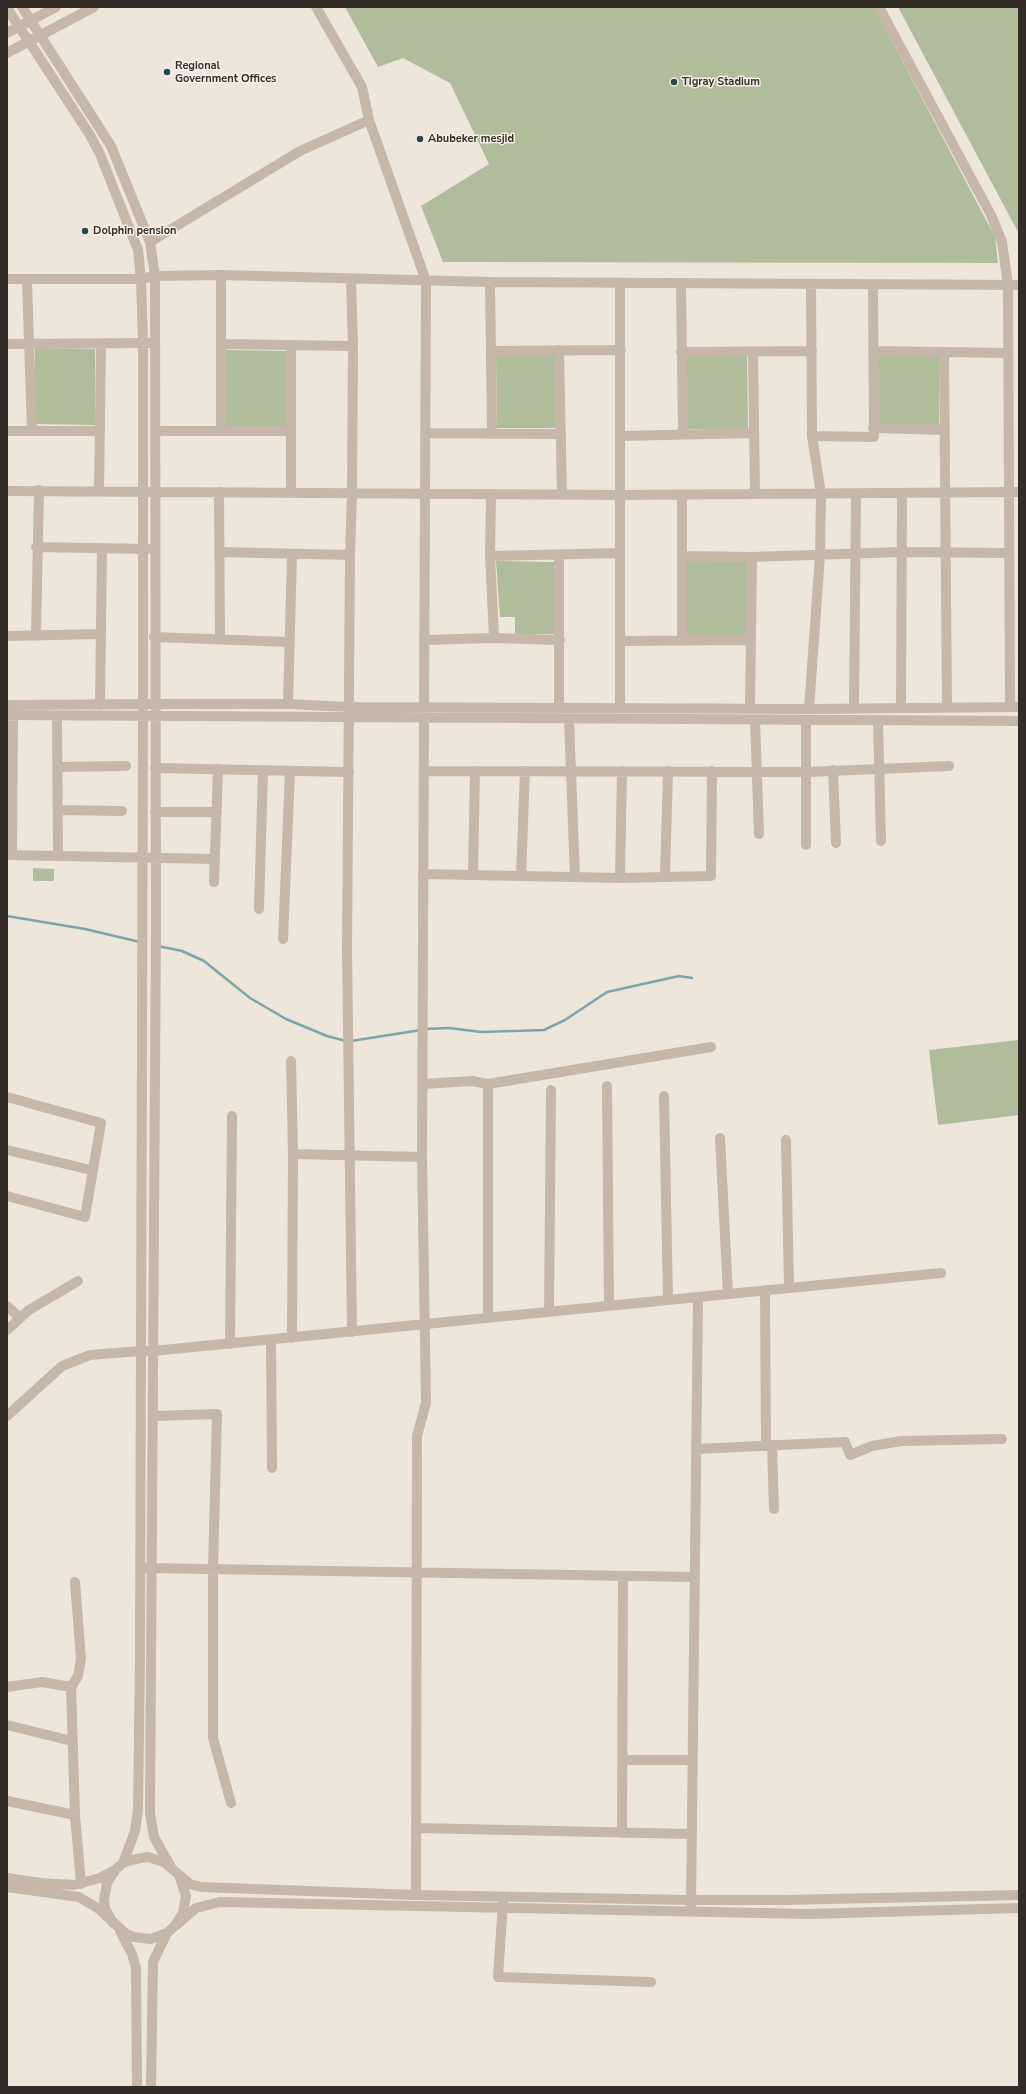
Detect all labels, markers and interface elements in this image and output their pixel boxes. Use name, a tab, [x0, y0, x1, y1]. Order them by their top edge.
place label: Regional Government Offices	[175, 59, 276, 85]
marker: Regional Government Offices	[162, 67, 172, 77]
place label: Tigray Stadium	[682, 75, 760, 89]
marker: Tigray Stadium	[669, 77, 679, 87]
place label: Abubeker mesjid	[428, 132, 514, 146]
marker: Abubeker mesjid	[415, 134, 425, 144]
place label: Dolphin pension	[93, 224, 176, 238]
marker: Dolphin pension	[80, 226, 90, 236]

